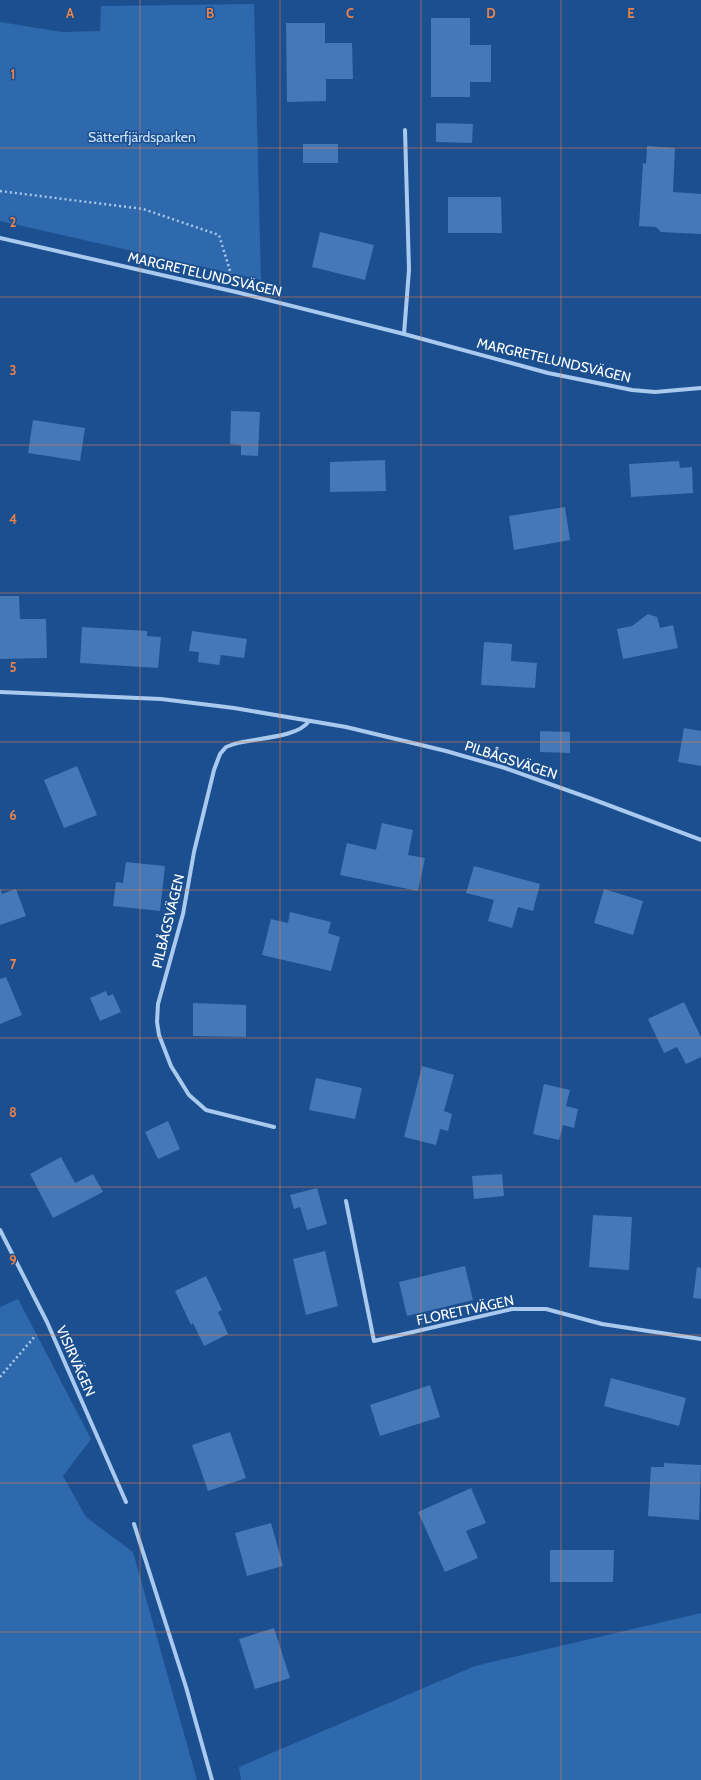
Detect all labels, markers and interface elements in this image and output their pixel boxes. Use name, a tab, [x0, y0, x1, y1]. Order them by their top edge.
text: A	[66, 5, 75, 21]
text: B	[206, 5, 214, 21]
text: C	[346, 5, 354, 21]
text: D	[486, 5, 496, 21]
text: E	[627, 5, 635, 21]
text: 1	[11, 66, 15, 82]
park label: Sätterfjärdsparken	[88, 128, 196, 146]
text: 2	[10, 214, 17, 230]
street label: MARGRETELUNDSVÄGEN	[126, 247, 284, 301]
street label: MARGRETELUNDSVÄGEN	[475, 333, 633, 387]
text: 3	[9, 362, 17, 378]
text: 4	[9, 511, 17, 527]
text: 5	[10, 659, 17, 675]
street label: PILBÅGSVÄGEN	[462, 737, 560, 783]
text: 6	[9, 807, 17, 823]
street label: PILBÅGSVÄGEN	[148, 872, 188, 970]
text: 7	[10, 956, 17, 972]
text: 8	[9, 1104, 17, 1120]
text: 9	[9, 1252, 17, 1268]
street label: FLORETTVÄGEN	[415, 1291, 515, 1329]
street label: VISIRVÄGEN	[52, 1323, 100, 1399]

